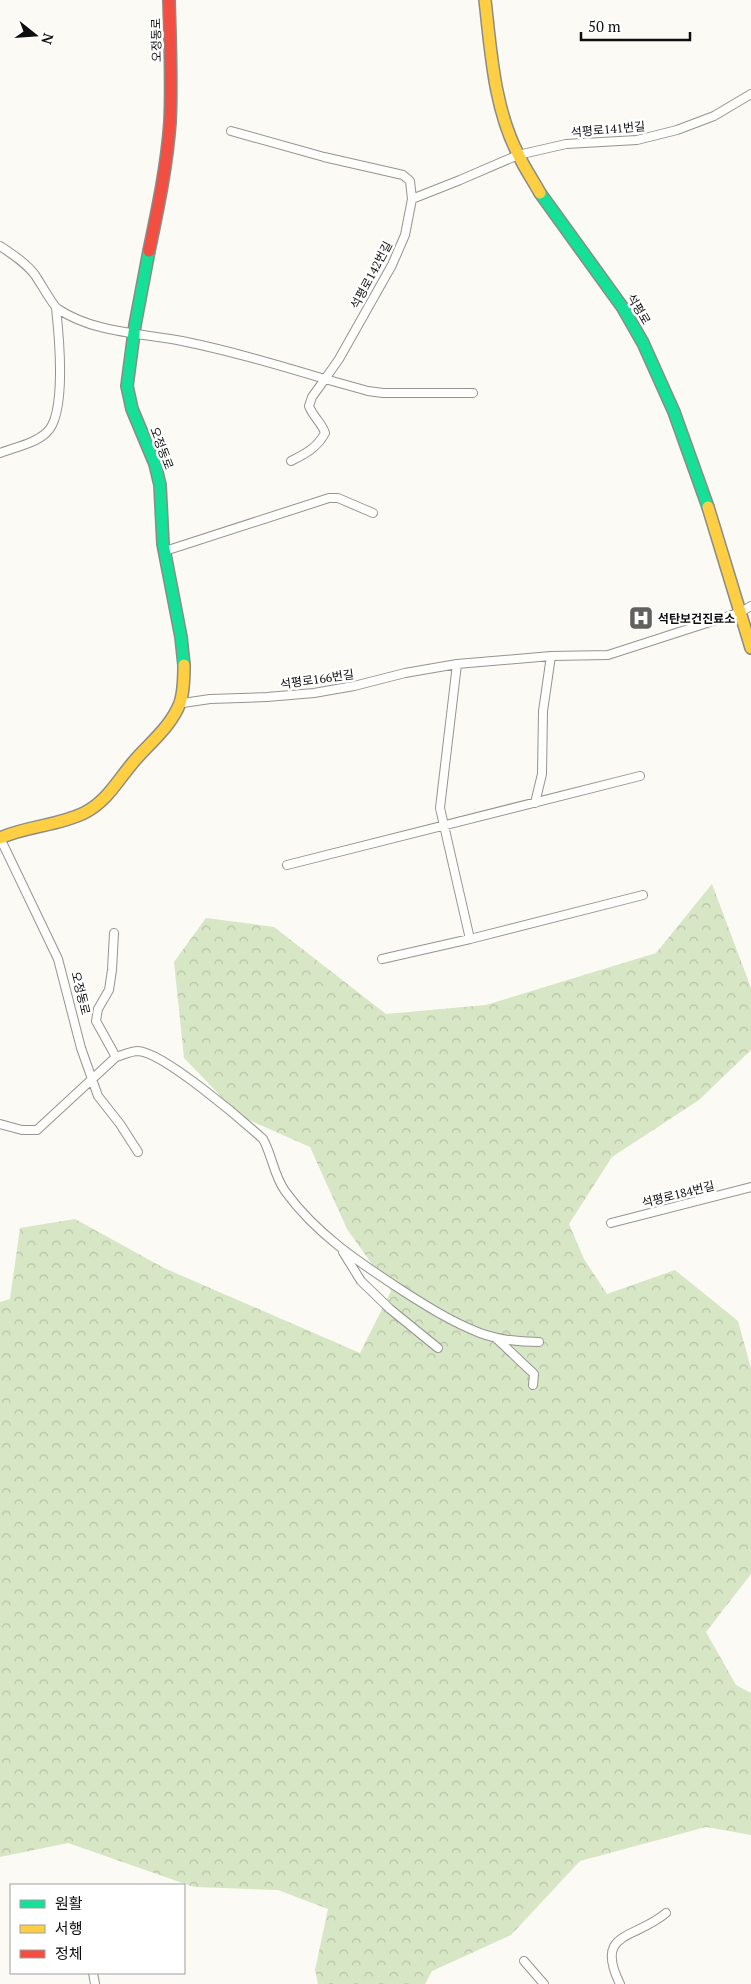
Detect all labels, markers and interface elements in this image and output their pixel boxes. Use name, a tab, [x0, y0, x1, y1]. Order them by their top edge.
north arrow	[10, 10, 60, 60]
scale bar	[581, 10, 690, 42]
text: 50 m	[588, 16, 621, 36]
street label: 오정동로	[148, 18, 164, 62]
text: N	[37, 31, 59, 47]
street label: 석평로141번길	[570, 118, 646, 140]
street label: 석평로142번길	[347, 239, 395, 311]
street label: 석평로	[624, 291, 654, 327]
street label: 오정동로	[147, 425, 177, 471]
hospital icon: 석탄보건진료소	[628, 605, 654, 631]
place label: 석탄보건진료소	[658, 611, 735, 626]
street label: 석평로166번길	[279, 666, 355, 692]
street label: 오정동로	[68, 970, 94, 1016]
street label: 석평로184번길	[640, 1178, 716, 1210]
legend	[10, 1884, 185, 1974]
text: 원활	[55, 1893, 83, 1913]
text: 서행	[55, 1918, 83, 1938]
text: 정체	[55, 1943, 83, 1963]

